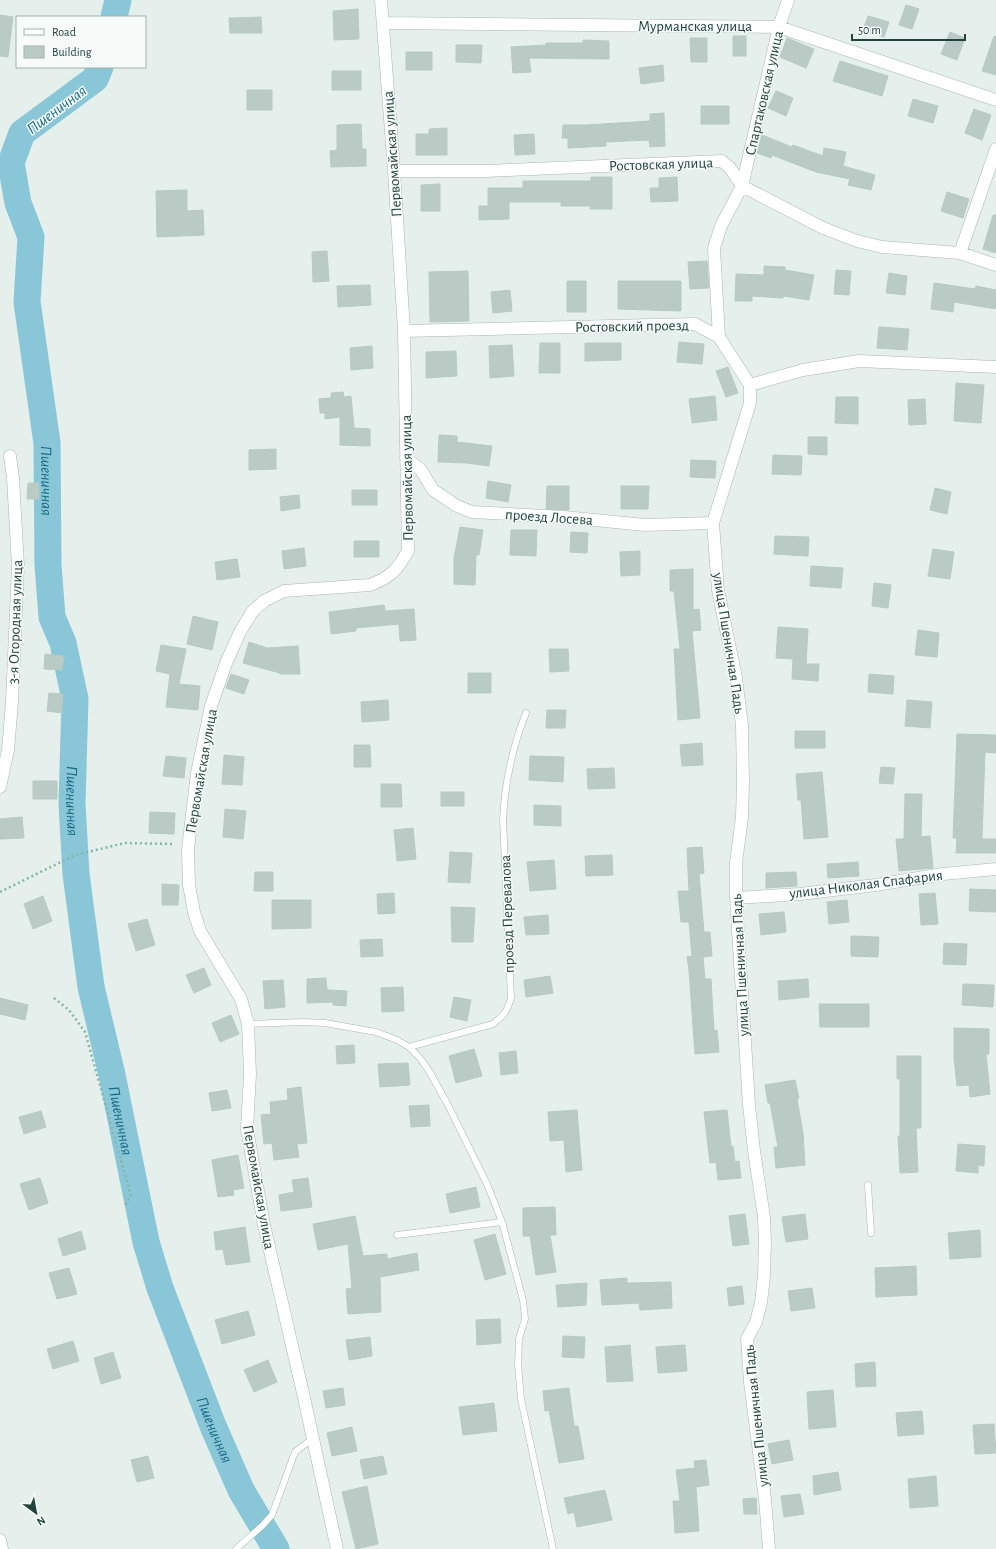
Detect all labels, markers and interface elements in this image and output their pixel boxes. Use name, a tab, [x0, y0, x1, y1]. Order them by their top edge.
legend	[16, 16, 146, 68]
scale bar	[852, 16, 965, 42]
street label: Мурманская улица	[638, 19, 752, 34]
text: 50 m	[858, 24, 881, 36]
text: Road	[52, 26, 76, 38]
street label: Спартаковская улица	[743, 29, 786, 157]
text: Building	[52, 46, 92, 58]
water label: Пшеничная	[24, 82, 89, 137]
street label: Первомайская улица	[381, 90, 404, 218]
street label: Ростовская улица	[609, 155, 714, 174]
street label: Ростовский проезд	[575, 318, 689, 335]
street label: Первомайская улица	[399, 415, 416, 541]
water label: Пшеничная	[38, 446, 55, 516]
street label: проезд Лосева	[504, 507, 594, 528]
street label: 3-я Огородная улица	[6, 559, 25, 684]
street label: улица Пшеничная Падь	[710, 571, 747, 715]
street label: Первомайская улица	[183, 707, 220, 835]
water label: Пшеничная	[63, 766, 81, 836]
street label: проезд Перевалова	[498, 854, 517, 973]
street label: улица Николая Спафария	[788, 868, 944, 901]
street label: улица Пшеничная Падь	[729, 893, 752, 1038]
water label: Пшеничная	[105, 1085, 135, 1157]
street label: Первомайская улица	[240, 1124, 277, 1251]
street label: улица Пшеничная Падь	[742, 1344, 772, 1489]
water label: Пшеничная	[194, 1395, 235, 1465]
north arrow	[16, 1493, 56, 1533]
text: N	[35, 1514, 47, 1528]

